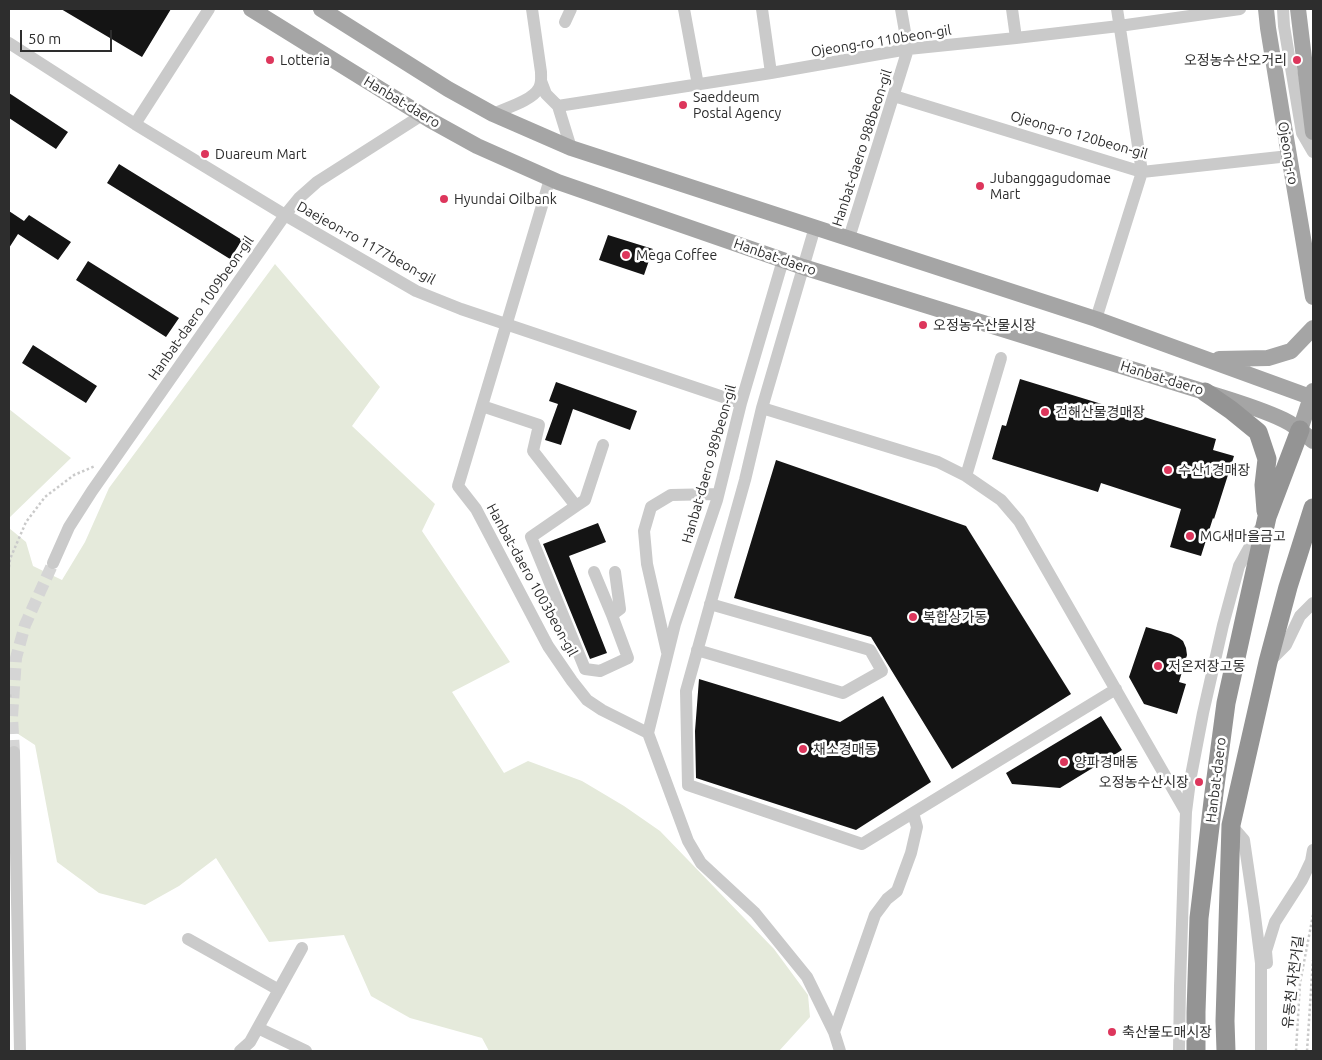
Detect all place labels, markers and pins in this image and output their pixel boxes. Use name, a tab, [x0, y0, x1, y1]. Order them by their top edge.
place label: Lotteria	[280, 52, 330, 68]
place label: 오정농수산오거리	[1184, 52, 1287, 68]
marker: Lotteria	[264, 54, 276, 66]
marker: 오정농수산오거리	[1291, 54, 1303, 66]
place label: Saeddeum Postal Agency	[693, 89, 781, 121]
marker: Saeddeum Postal Agency	[677, 99, 689, 111]
place label: Duareum Mart	[215, 146, 307, 162]
marker: Duareum Mart	[199, 148, 211, 160]
place label: Jubanggagudomae Mart	[990, 170, 1111, 202]
marker: Jubanggagudomae Mart	[974, 180, 986, 192]
place label: Hyundai Oilbank	[454, 191, 557, 207]
marker: Hyundai Oilbank	[438, 193, 450, 205]
place label: Mega Coffee	[636, 247, 717, 263]
marker: Mega Coffee	[620, 249, 632, 261]
place label: 오정농수산물시장	[933, 317, 1036, 333]
marker: 오정농수산물시장	[917, 319, 929, 331]
place label: 건해산물경매장	[1055, 404, 1145, 420]
marker: 건해산물경매장	[1039, 406, 1051, 418]
place label: 수산1경매장	[1178, 462, 1250, 478]
marker: 수산1경매장	[1162, 464, 1174, 476]
place label: MG새마을금고	[1200, 528, 1286, 544]
marker: MG새마을금고	[1184, 530, 1196, 542]
place label: 복합상가동	[923, 609, 987, 625]
marker: 복합상가동	[907, 611, 919, 623]
place label: 저온저장고동	[1168, 658, 1245, 674]
marker: 저온저장고동	[1152, 660, 1164, 672]
place label: 채소경매동	[813, 741, 877, 757]
marker: 채소경매동	[797, 743, 809, 755]
place label: 양파경매동	[1074, 754, 1138, 770]
marker: 양파경매동	[1058, 756, 1070, 768]
place label: 오정농수산시장	[1099, 774, 1189, 790]
marker: 오정농수산시장	[1193, 776, 1205, 788]
place label: 축산물도매시장	[1122, 1024, 1212, 1040]
marker: 축산물도매시장	[1106, 1026, 1118, 1038]

